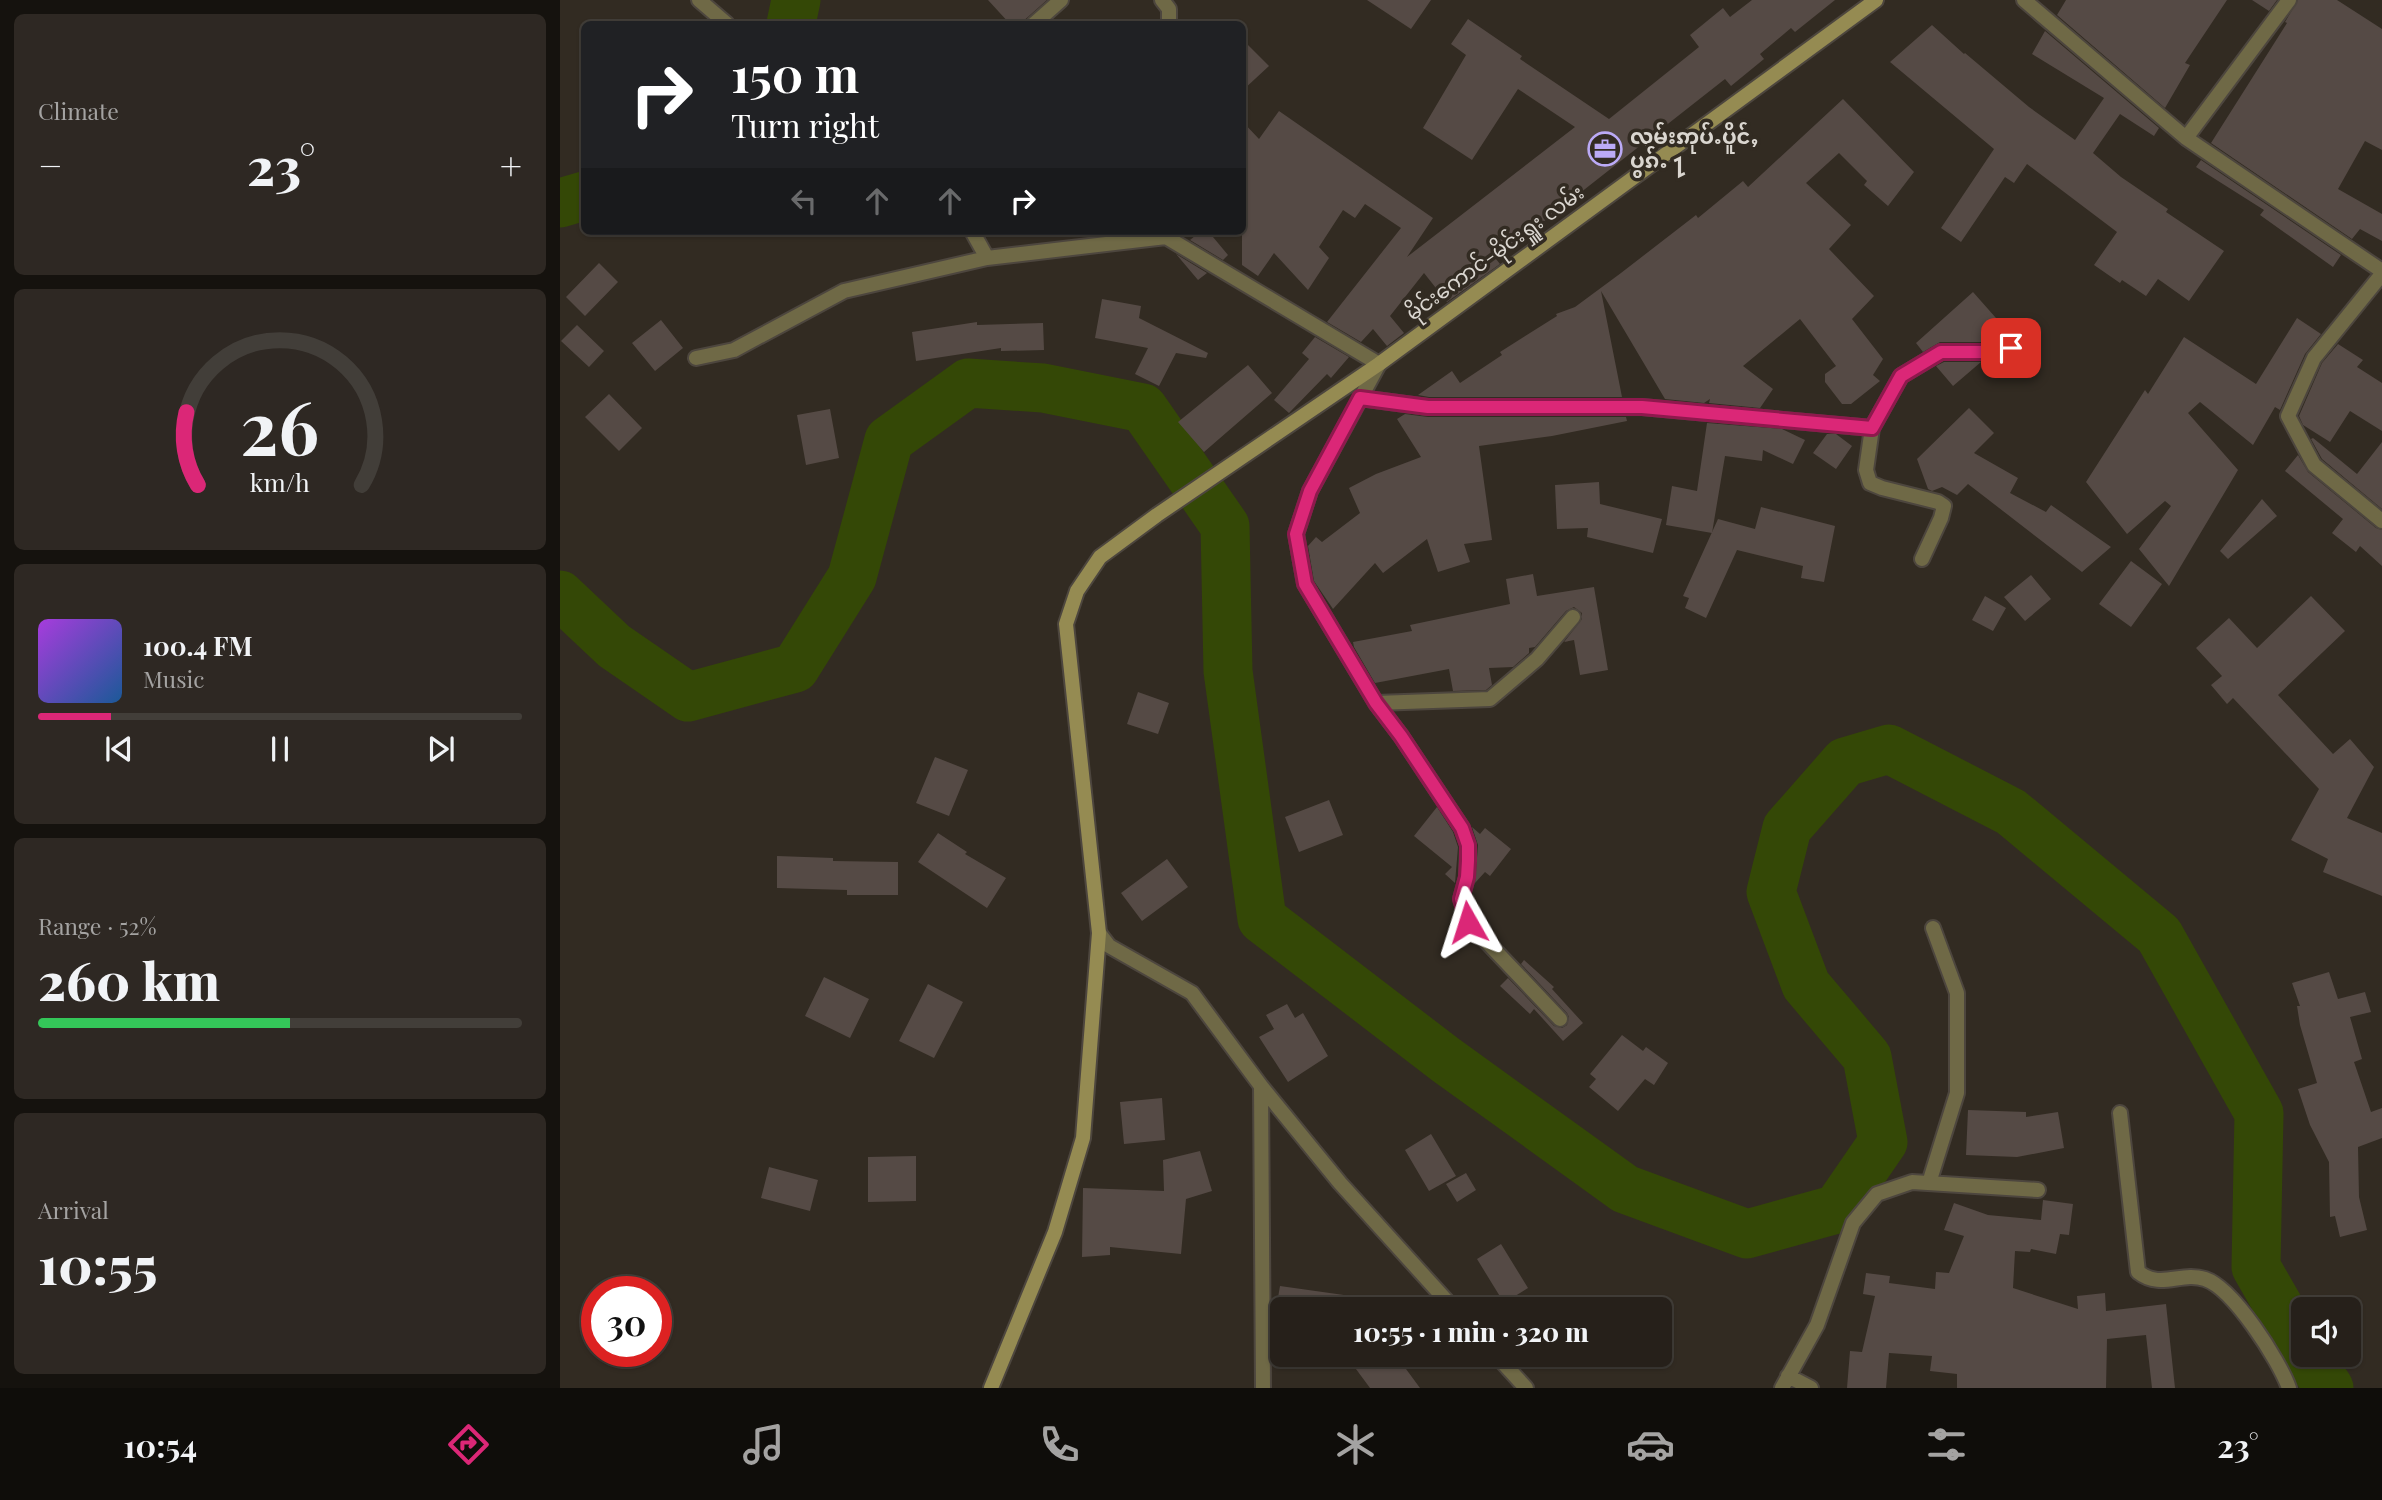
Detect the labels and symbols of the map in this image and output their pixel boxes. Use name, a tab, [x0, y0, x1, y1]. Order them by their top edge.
place label: လုမ်းဢုပ်ႉပိူင်ႇ ပွၵ်ႉ ႑	[1630, 121, 1759, 179]
office icon: လုမ်းဢုပ်ႉပိူင်ႇ ပွၵ်ႉ ႑	[1586, 130, 1624, 168]
street label: မိုင်းကောင်-မိုင်းရှူး လမ်း	[1399, 177, 1592, 330]
pin	[1981, 318, 2041, 378]
position arrow	[1431, 885, 1505, 959]
speed limit sign: 30	[581, 1276, 672, 1367]

